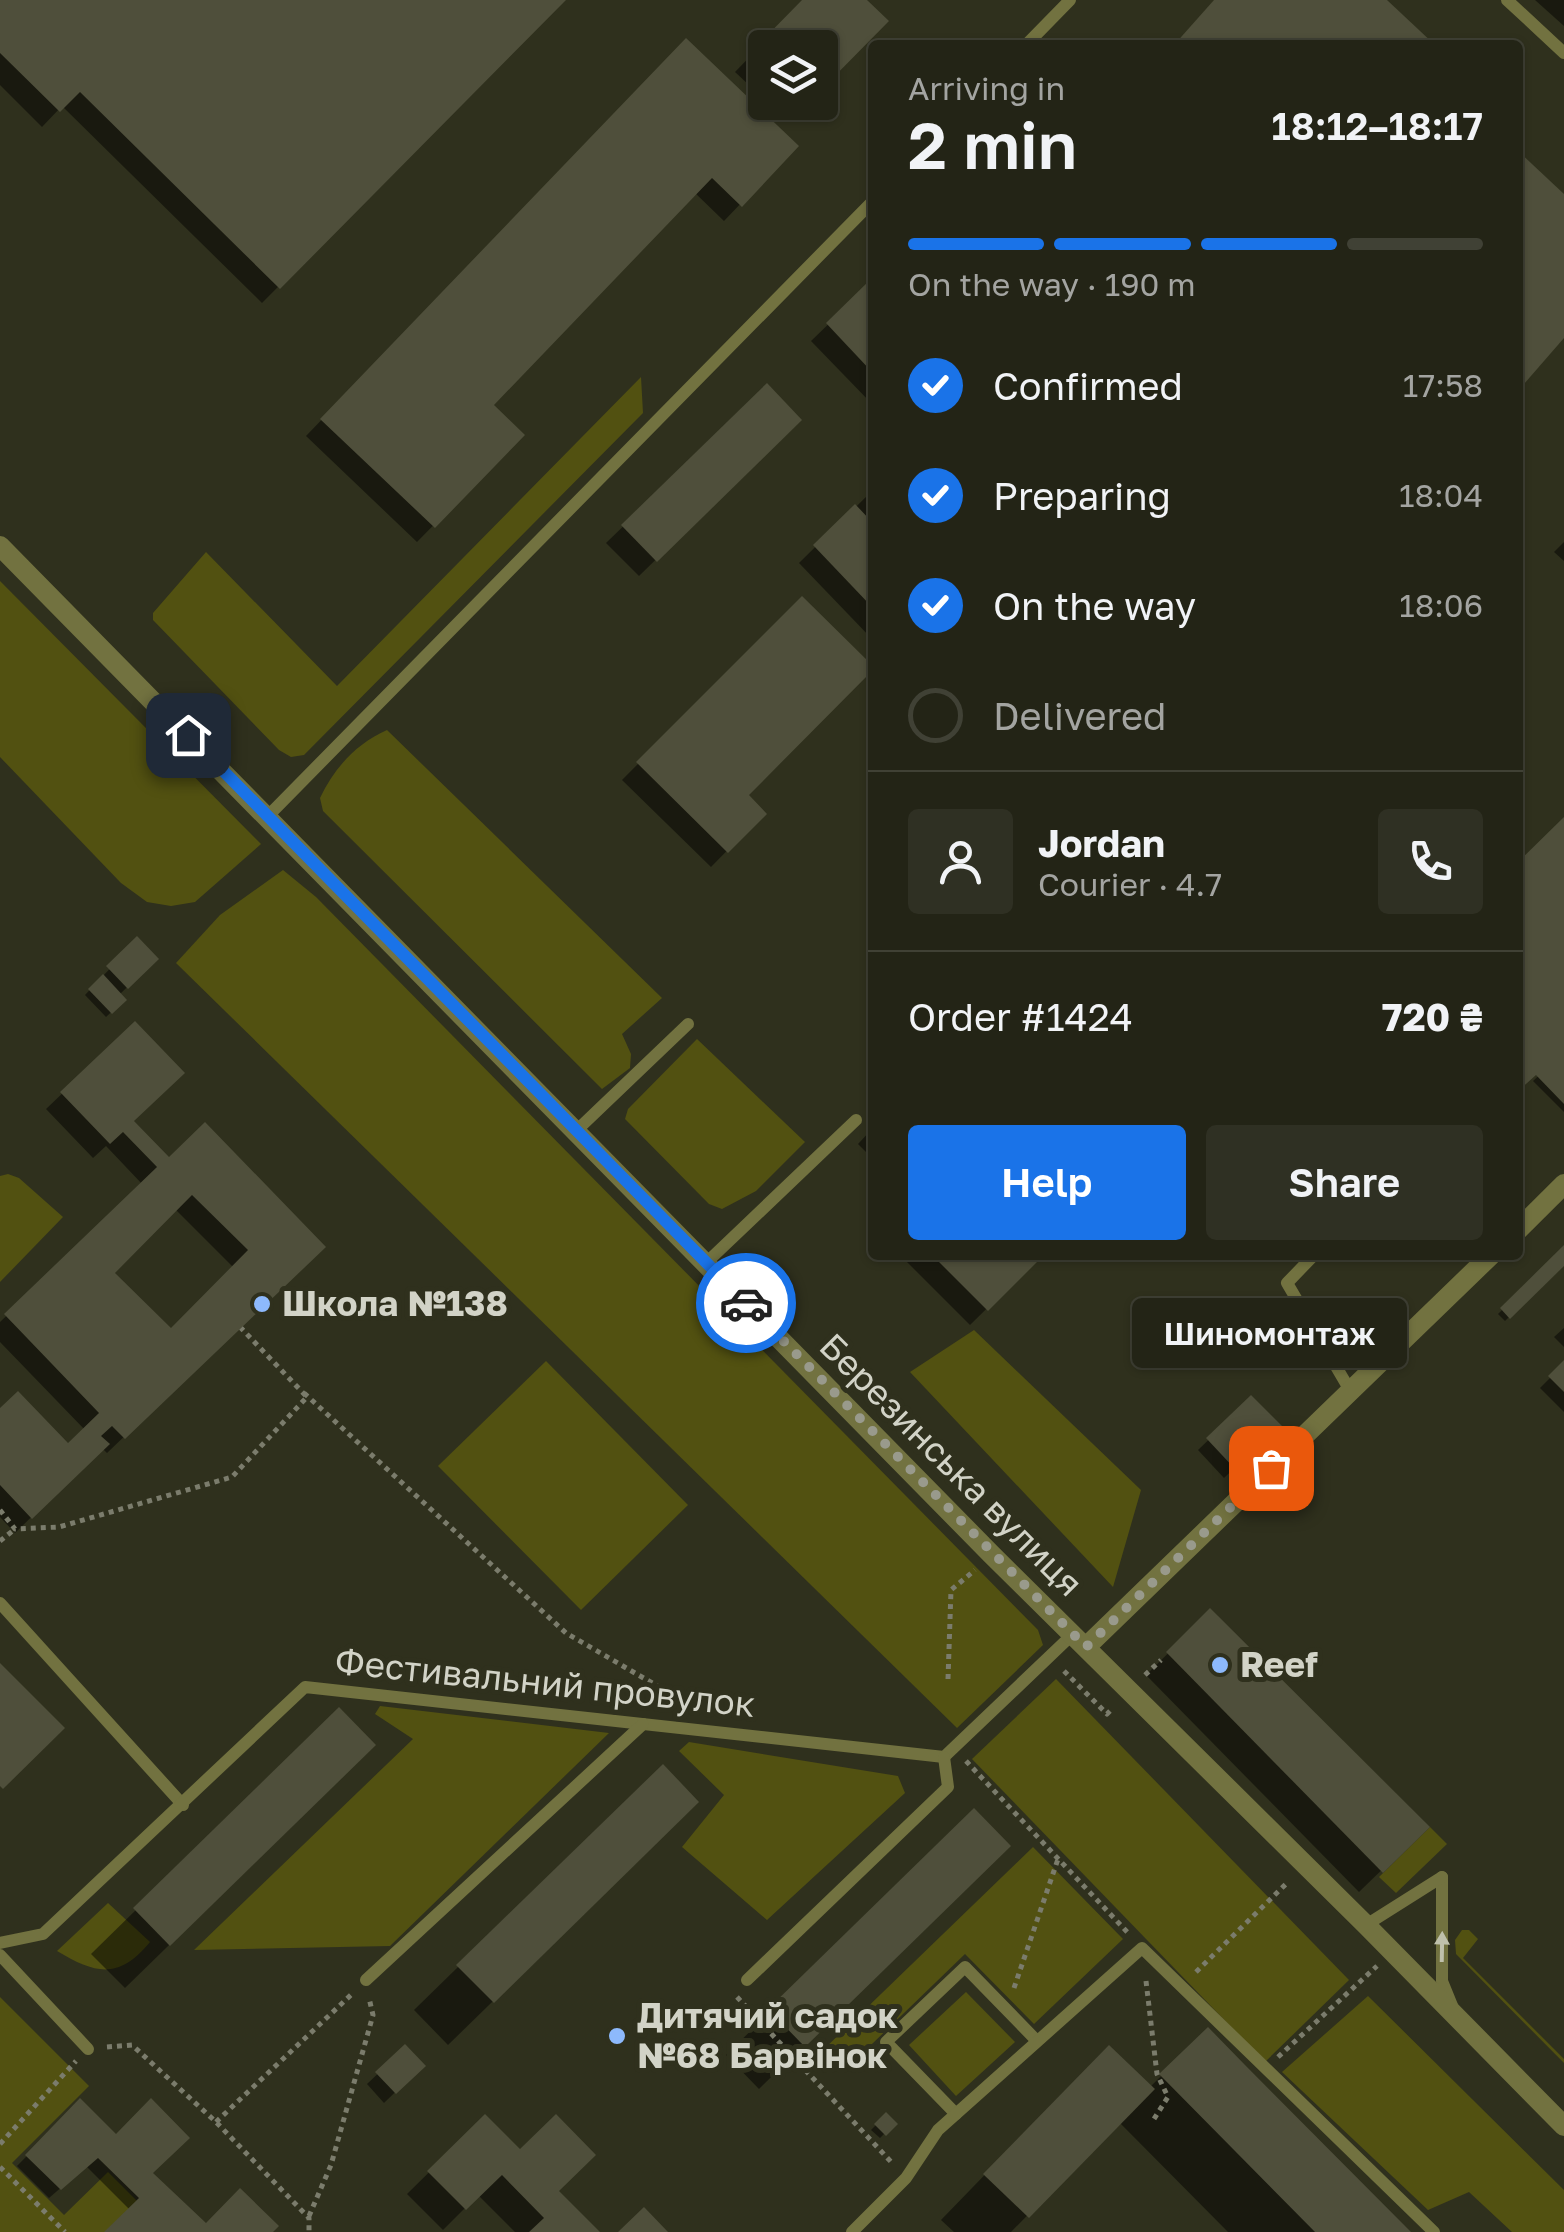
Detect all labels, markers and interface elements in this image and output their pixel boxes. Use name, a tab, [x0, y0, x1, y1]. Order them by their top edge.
map controls	[748, 30, 838, 120]
button: layers	[748, 30, 838, 120]
text: Arriving in	[908, 69, 1065, 107]
text: 18:12–18:17	[1272, 103, 1483, 148]
text: 2 min	[908, 105, 1077, 183]
text: On the way · 190 m	[908, 265, 1196, 303]
icon: check	[908, 358, 963, 413]
text: Confirmed	[993, 363, 1183, 408]
text: 17:58	[1403, 366, 1483, 404]
icon: check	[908, 468, 963, 523]
text: Preparing	[993, 473, 1171, 518]
text: 18:04	[1399, 476, 1483, 514]
icon: check	[908, 578, 963, 633]
text: On the way	[993, 583, 1196, 628]
text: 18:06	[1399, 586, 1483, 624]
pin	[146, 693, 231, 778]
text: Delivered	[993, 693, 1166, 738]
icon: home	[161, 708, 216, 763]
button: person	[908, 809, 1013, 914]
button: phone	[1378, 809, 1483, 914]
text: Jordan	[1038, 820, 1165, 865]
text: Courier · 4.7	[1038, 865, 1222, 903]
text: Order #1424	[908, 994, 1133, 1039]
text: 720 ₴	[1382, 994, 1483, 1039]
button: Help	[908, 1125, 1186, 1240]
button: Share	[1206, 1125, 1483, 1240]
courier	[696, 1253, 796, 1353]
icon: car	[719, 1276, 774, 1331]
place label: Школа №138	[282, 1282, 508, 1324]
marker: Школа №138	[251, 1293, 273, 1315]
callout: Шиномонтаж	[1134, 1298, 1408, 1368]
text: Шиномонтаж	[1164, 1314, 1375, 1352]
street label: Березинська вулиця	[812, 1324, 1092, 1604]
pin	[1229, 1426, 1314, 1511]
icon: bag	[1244, 1441, 1299, 1496]
street label: Фестивальний провулок	[333, 1639, 757, 1725]
place label: Reef	[1240, 1643, 1318, 1685]
marker: Reef	[1209, 1654, 1231, 1676]
one-way arrow	[1434, 1931, 1450, 1963]
place label: Дитячий садок №68 Барвінок	[637, 1994, 898, 2076]
marker: Дитячий садок №68 Барвінок	[606, 2025, 628, 2047]

